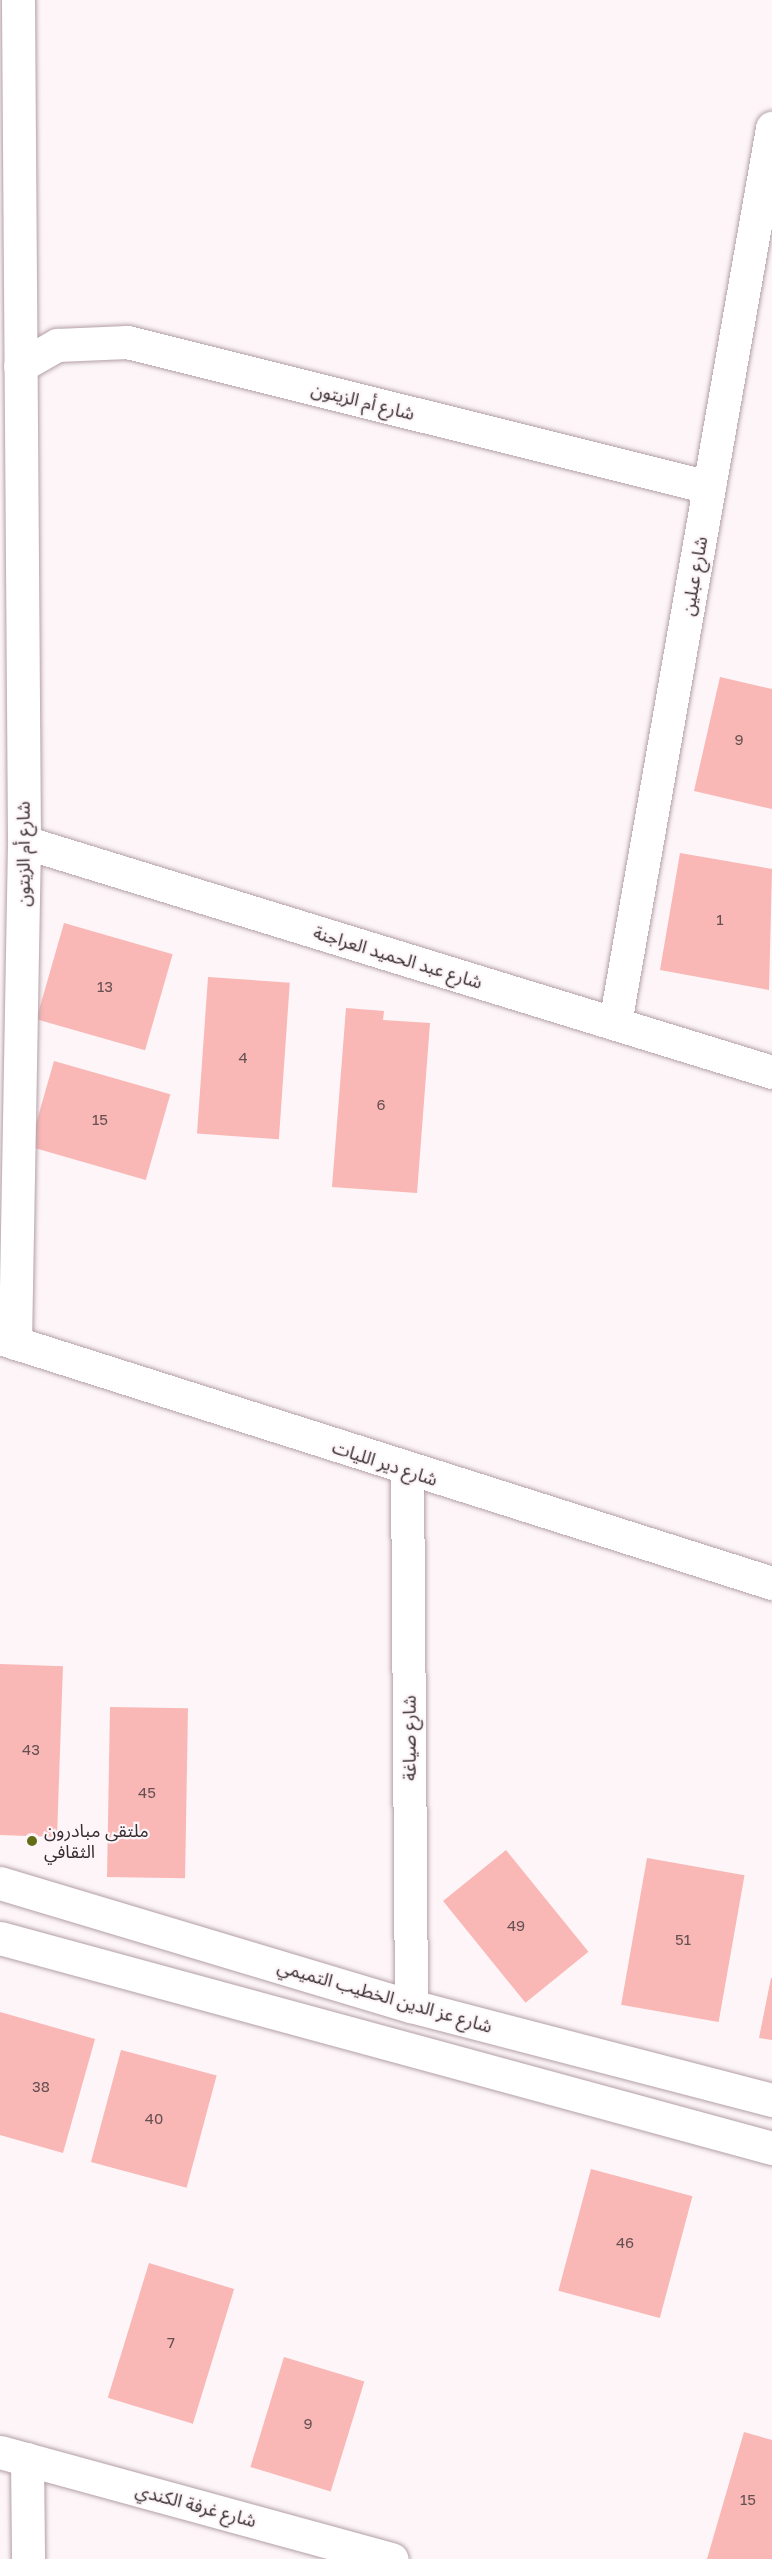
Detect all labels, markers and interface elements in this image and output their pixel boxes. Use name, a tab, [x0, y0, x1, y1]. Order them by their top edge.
street label: شارع أم الزيتون	[309, 378, 417, 424]
street label: شارع عبلين	[676, 535, 712, 617]
house number: 9	[734, 731, 744, 749]
street label: شارع أم الزيتون	[12, 801, 34, 907]
house number: 1	[716, 911, 724, 929]
street label: شارع عبد الحميد العراجنة	[311, 921, 485, 993]
house number: 13	[97, 978, 113, 996]
house number: 4	[238, 1049, 248, 1067]
house number: 6	[376, 1096, 386, 1114]
house number: 15	[92, 1111, 108, 1129]
street label: شارع دير الليات	[330, 1436, 440, 1490]
street label: شارع صياغة	[398, 1695, 420, 1781]
house number: 43	[22, 1741, 40, 1759]
house number: 45	[138, 1784, 156, 1802]
place label: ملتقى مبادرون الثقافي	[44, 1820, 149, 1862]
marker: ملتقى مبادرون الثقافي	[25, 1834, 39, 1848]
house number: 49	[507, 1917, 525, 1935]
house number: 51	[675, 1931, 691, 1949]
street label: شارع عز الدين الخطيب التميمي	[275, 1955, 495, 2037]
house number: 38	[32, 2078, 50, 2096]
house number: 40	[145, 2110, 163, 2128]
house number: 46	[616, 2234, 634, 2252]
house number: 7	[167, 2334, 175, 2352]
house number: 9	[303, 2415, 313, 2433]
street label: شارع غرفة الكندي	[133, 2479, 259, 2531]
house number: 15	[740, 2491, 756, 2509]

